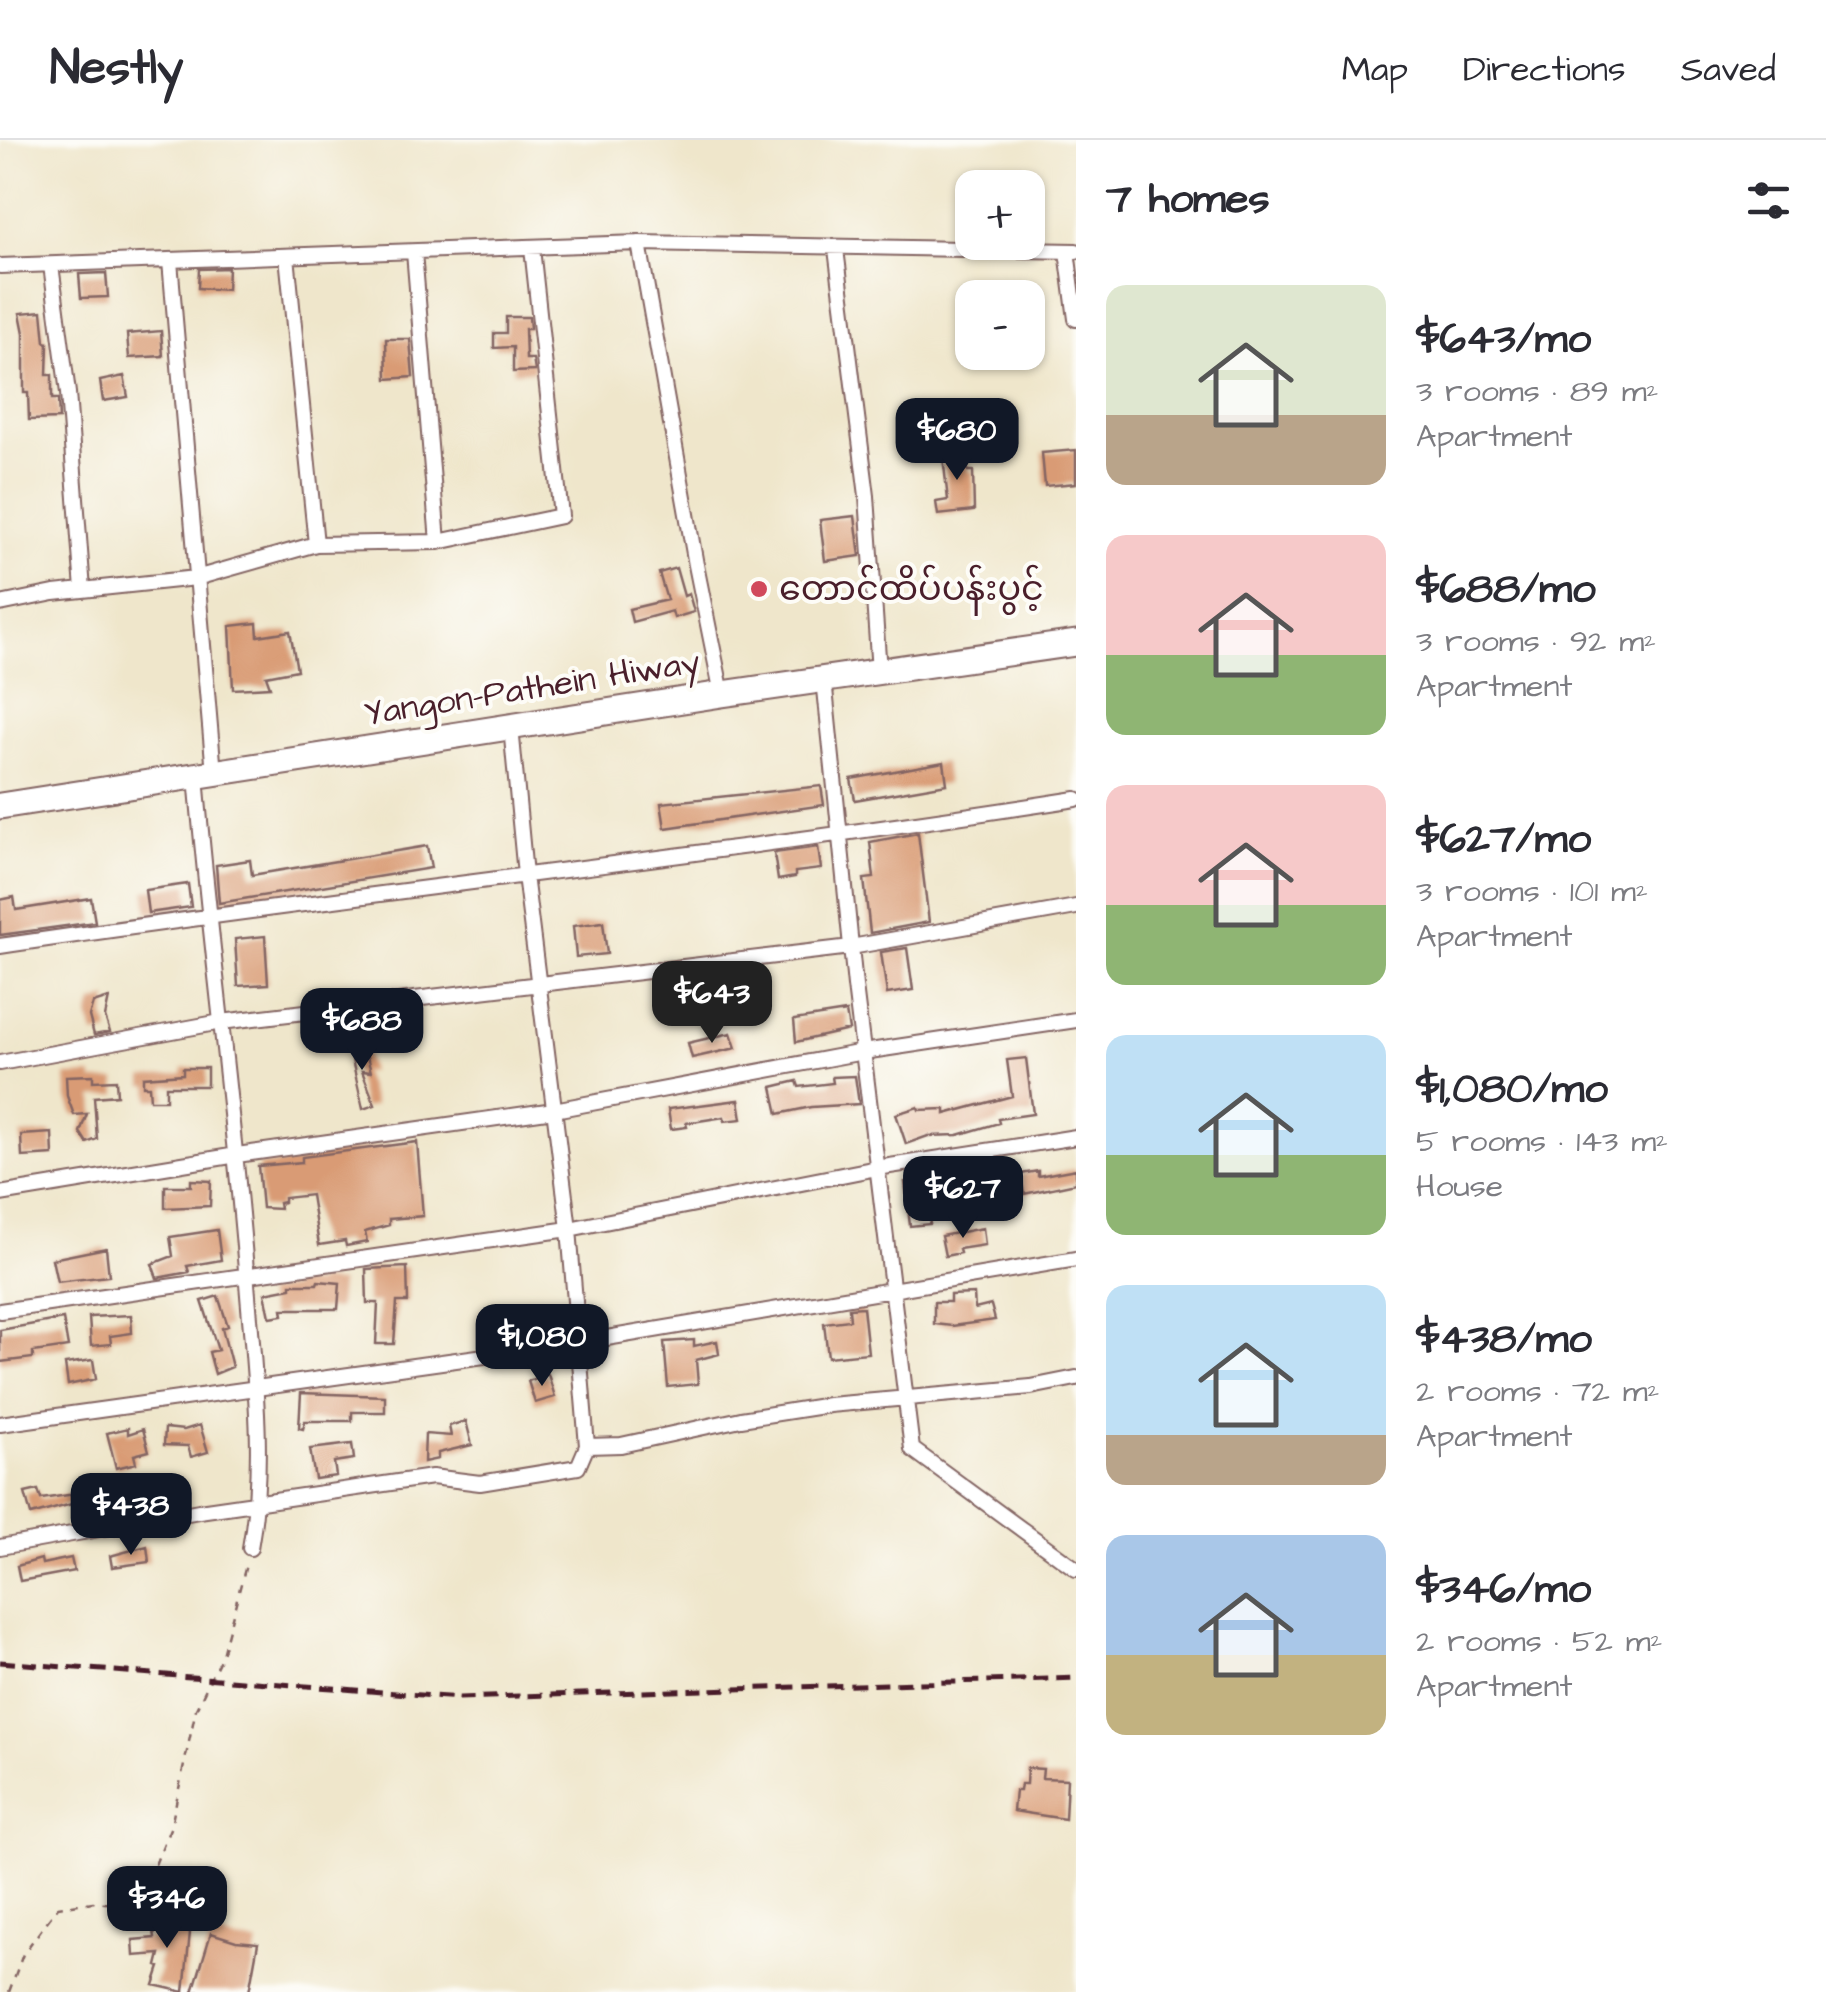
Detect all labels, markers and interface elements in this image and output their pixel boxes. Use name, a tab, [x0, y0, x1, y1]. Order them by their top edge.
text: Nestly	[50, 36, 183, 102]
text: Map	[1342, 45, 1408, 94]
text: Directions	[1463, 45, 1626, 94]
text: Saved	[1681, 45, 1776, 94]
map controls	[955, 170, 1045, 370]
button: +	[955, 170, 1045, 260]
text: 7 homes	[1106, 171, 1270, 229]
icon: filters	[1741, 173, 1796, 228]
button: −	[955, 280, 1045, 370]
text: $643/mo	[1416, 311, 1591, 369]
icon: home	[1186, 325, 1306, 445]
text: 3 rooms · 89 m²	[1416, 369, 1659, 414]
pin: $680	[898, 398, 1016, 483]
text: $680	[918, 408, 996, 453]
text: Apartment	[1416, 414, 1572, 459]
text: $688/mo	[1416, 561, 1596, 619]
place label: တောင်ထိပ်ပန်းပွင့်	[779, 564, 1044, 616]
icon: home	[1186, 575, 1306, 695]
marker: တောင်ထိပ်ပန်းပွင့်	[748, 578, 770, 600]
text: 3 rooms · 92 m²	[1416, 619, 1656, 664]
street label: Yangon-Pathein Hiway	[361, 637, 704, 741]
text: Apartment	[1416, 664, 1572, 709]
text: $627/mo	[1416, 811, 1591, 869]
icon: home	[1186, 825, 1306, 945]
text: 3 rooms · 101 m²	[1416, 869, 1648, 914]
text: Apartment	[1416, 914, 1572, 959]
pin: $643	[653, 961, 771, 1046]
text: $643	[674, 971, 750, 1016]
pin: $688	[303, 988, 421, 1073]
text: $688	[322, 998, 402, 1043]
text: $1,080/mo	[1416, 1061, 1608, 1119]
icon: home	[1186, 1075, 1306, 1195]
text: 5 rooms · 143 m²	[1416, 1119, 1668, 1164]
pin: $627	[904, 1156, 1022, 1241]
text: House	[1416, 1164, 1503, 1209]
text: $627	[925, 1166, 1001, 1211]
pin: $1,080	[461, 1304, 623, 1389]
text: $438/mo	[1416, 1311, 1592, 1369]
text: $1,080	[498, 1314, 586, 1359]
icon: home	[1186, 1325, 1306, 1445]
text: 2 rooms · 72 m²	[1416, 1369, 1660, 1414]
text: Apartment	[1416, 1414, 1572, 1459]
pin: $438	[72, 1473, 190, 1558]
text: $438	[93, 1483, 169, 1528]
text: $346/mo	[1416, 1561, 1591, 1619]
icon: home	[1186, 1575, 1306, 1695]
text: 2 rooms · 52 m²	[1416, 1619, 1663, 1664]
text: Apartment	[1416, 1664, 1572, 1709]
pin: $346	[108, 1866, 226, 1951]
text: $346	[129, 1876, 205, 1921]

